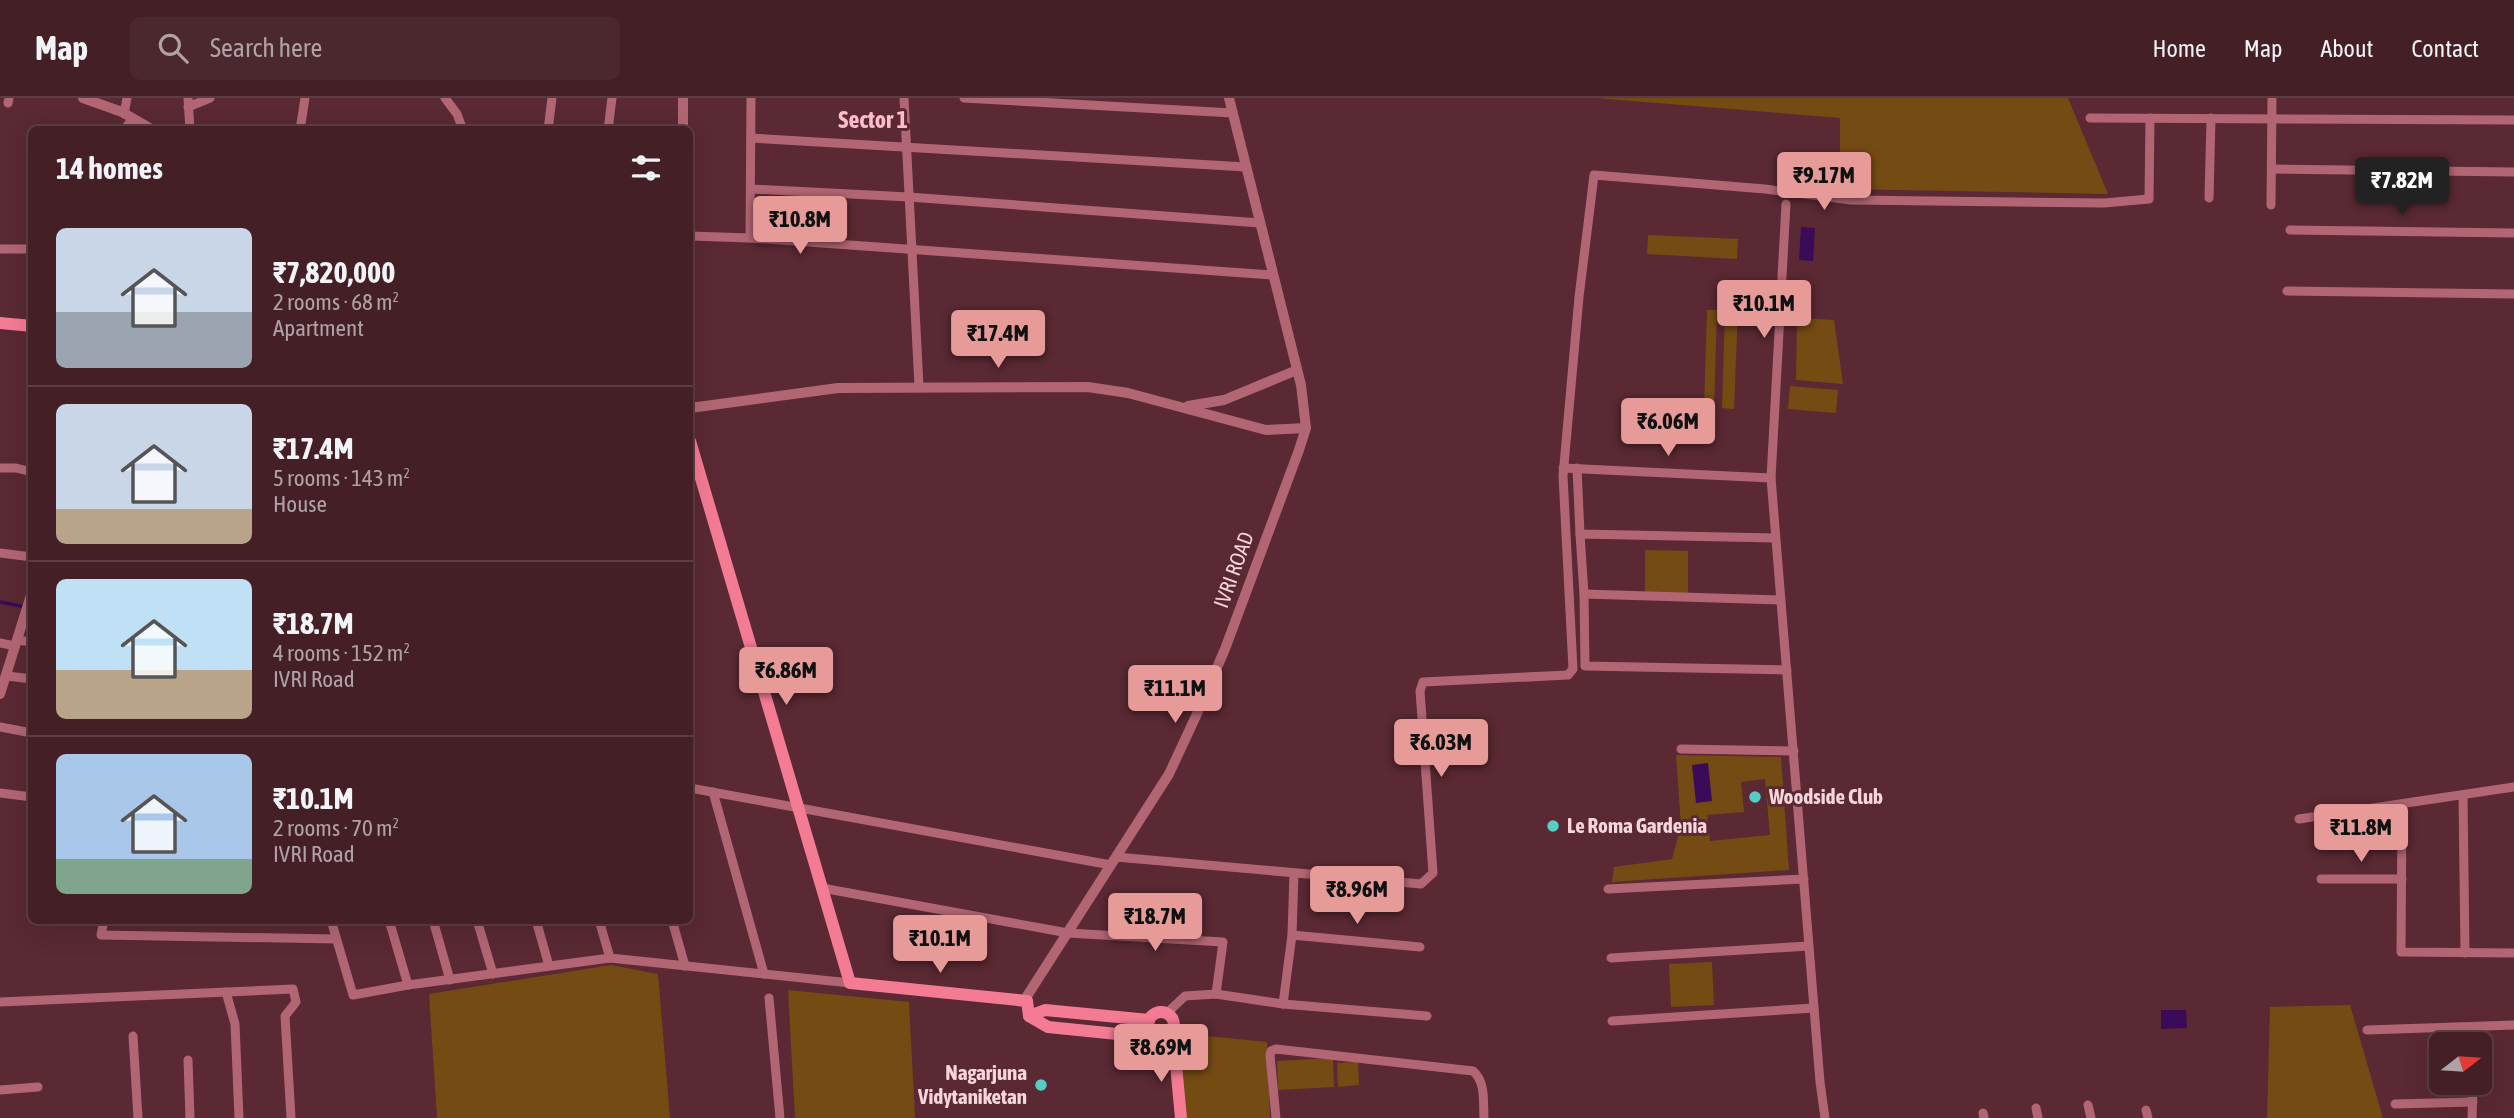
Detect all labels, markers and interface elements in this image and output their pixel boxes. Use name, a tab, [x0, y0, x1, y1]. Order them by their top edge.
search box	[130, 17, 620, 80]
text: Map	[35, 29, 88, 67]
icon: search	[154, 29, 192, 67]
text: Search here	[210, 33, 322, 63]
text: Home	[2152, 35, 2206, 62]
text: Map	[2244, 35, 2282, 62]
text: About	[2320, 35, 2373, 62]
text: Contact	[2411, 35, 2479, 62]
district label: Sector 1	[838, 106, 908, 133]
icon: filters	[627, 149, 665, 187]
text: 14 homes	[56, 151, 163, 185]
pin: ₹9.17M	[1767, 152, 1881, 212]
pin: ₹7.82M	[2345, 158, 2459, 217]
text: ₹9.17M	[1793, 162, 1855, 188]
text: ₹7.82M	[2371, 167, 2433, 193]
pin: ₹10.8M	[743, 197, 857, 256]
text: ₹10.8M	[769, 206, 831, 232]
text: ₹7,820,000	[273, 255, 395, 289]
icon: home	[112, 256, 196, 340]
pin: ₹10.1M	[1707, 280, 1821, 340]
text: 2 rooms · 68 m²	[273, 289, 399, 315]
text: ₹10.1M	[1733, 290, 1795, 316]
pin: ₹17.4M	[941, 310, 1055, 370]
text: Apartment	[273, 315, 364, 341]
text: ₹17.4M	[967, 320, 1029, 346]
pin: ₹6.06M	[1611, 398, 1725, 458]
text: ₹6.06M	[1637, 408, 1699, 434]
text: ₹17.4M	[273, 431, 354, 465]
icon: home	[112, 432, 196, 516]
text: 5 rooms · 143 m²	[273, 465, 410, 491]
text: House	[273, 491, 327, 517]
street label: IVRI ROAD	[1208, 528, 1258, 611]
text: ₹18.7M	[273, 606, 354, 640]
icon: home	[112, 607, 196, 691]
text: 4 rooms · 152 m²	[273, 640, 410, 666]
pin: ₹6.86M	[729, 648, 843, 707]
text: ₹6.86M	[755, 657, 817, 683]
text: IVRI Road	[273, 666, 355, 692]
pin: ₹11.1M	[1118, 666, 1232, 725]
text: ₹11.1M	[1144, 675, 1206, 701]
pin: ₹6.03M	[1384, 720, 1498, 779]
text: ₹6.03M	[1410, 729, 1472, 755]
text: ₹10.1M	[273, 781, 354, 815]
icon: home	[112, 782, 196, 866]
place label: Woodside Club	[1768, 784, 1883, 808]
marker: Woodside Club	[1747, 789, 1763, 805]
pin: ₹11.8M	[2304, 804, 2418, 864]
place label: Le Roma Gardenia	[1567, 813, 1707, 837]
text: ₹11.8M	[2330, 814, 2392, 840]
text: 2 rooms · 70 m²	[273, 815, 399, 841]
marker: Le Roma Gardenia	[1545, 818, 1561, 834]
text: IVRI Road	[273, 841, 355, 867]
pin: ₹8.96M	[1300, 866, 1414, 926]
text: ₹8.96M	[1326, 876, 1388, 902]
pin: ₹18.7M	[1098, 894, 1212, 953]
text: ₹18.7M	[1124, 903, 1186, 929]
pin: ₹10.1M	[883, 916, 997, 975]
text: ₹10.1M	[909, 925, 971, 951]
pin: ₹8.69M	[1104, 1024, 1218, 1084]
north arrow	[2429, 1032, 2492, 1096]
map controls	[2429, 1032, 2492, 1095]
text: ₹8.69M	[1130, 1034, 1192, 1060]
place label: Nagarjuna Vidytaniketan	[917, 1060, 1027, 1108]
marker: Nagarjuna Vidytaniketan	[1033, 1077, 1049, 1093]

